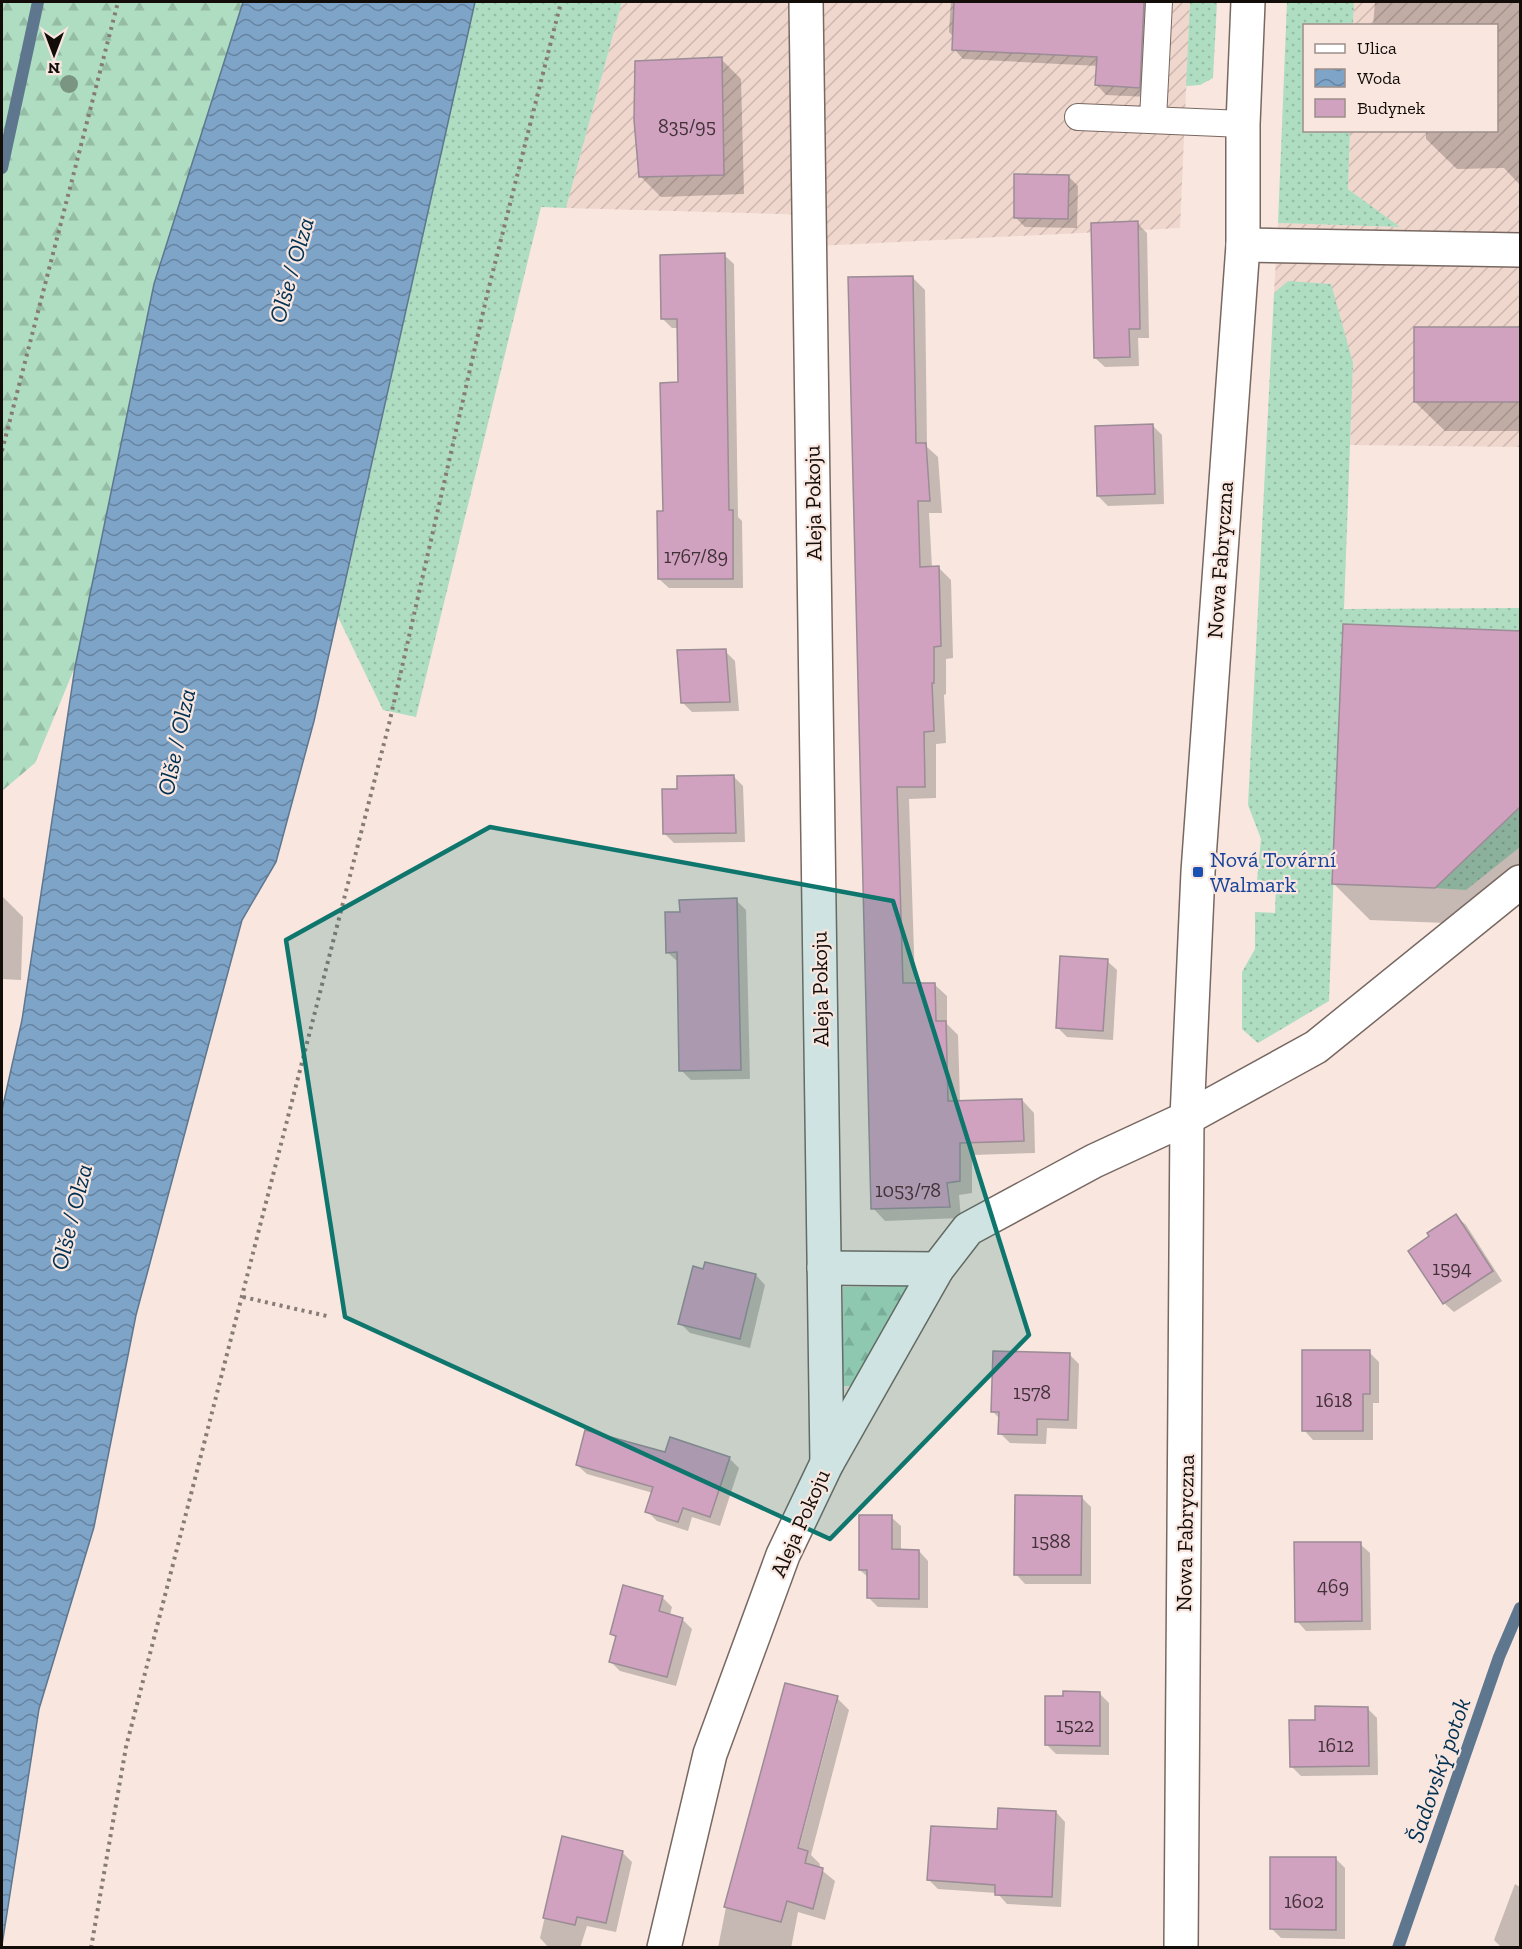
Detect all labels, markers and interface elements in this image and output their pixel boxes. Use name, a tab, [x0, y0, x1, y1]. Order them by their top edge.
north arrow	[24, 24, 84, 84]
legend	[1303, 24, 1498, 132]
text: Ulica	[1357, 37, 1397, 59]
text: N	[48, 59, 60, 78]
text: Woda	[1357, 67, 1401, 89]
text: Budynek	[1357, 97, 1426, 119]
house number: 835/95	[658, 114, 716, 138]
water label: Olše / Olza	[262, 214, 320, 326]
street label: Aleja Pokoju	[798, 444, 828, 561]
street label: Nowa Fabryczna	[1201, 480, 1239, 639]
house number: 1767/89	[664, 544, 728, 568]
water label: Olše / Olza	[151, 686, 201, 798]
place label: Nová Tovární Walmark	[1210, 846, 1336, 898]
marker: Nová Tovární Walmark	[1191, 865, 1205, 879]
street label: Aleja Pokoju	[805, 930, 835, 1047]
water label: Olše / Olza	[44, 1161, 98, 1273]
house number: 1053/78	[875, 1178, 941, 1202]
house number: 1594	[1432, 1256, 1472, 1280]
house number: 1578	[1013, 1380, 1051, 1404]
house number: 1618	[1316, 1388, 1352, 1412]
street label: Nowa Fabryczna	[1170, 1454, 1200, 1612]
street label: Aleja Pokoju	[764, 1464, 836, 1581]
house number: 1588	[1031, 1529, 1071, 1553]
house number: 469	[1317, 1574, 1349, 1598]
water label: Šadovský potok	[1400, 1694, 1476, 1846]
house number: 1522	[1056, 1713, 1094, 1737]
house number: 1612	[1318, 1733, 1354, 1757]
house number: 1602	[1284, 1889, 1324, 1913]

